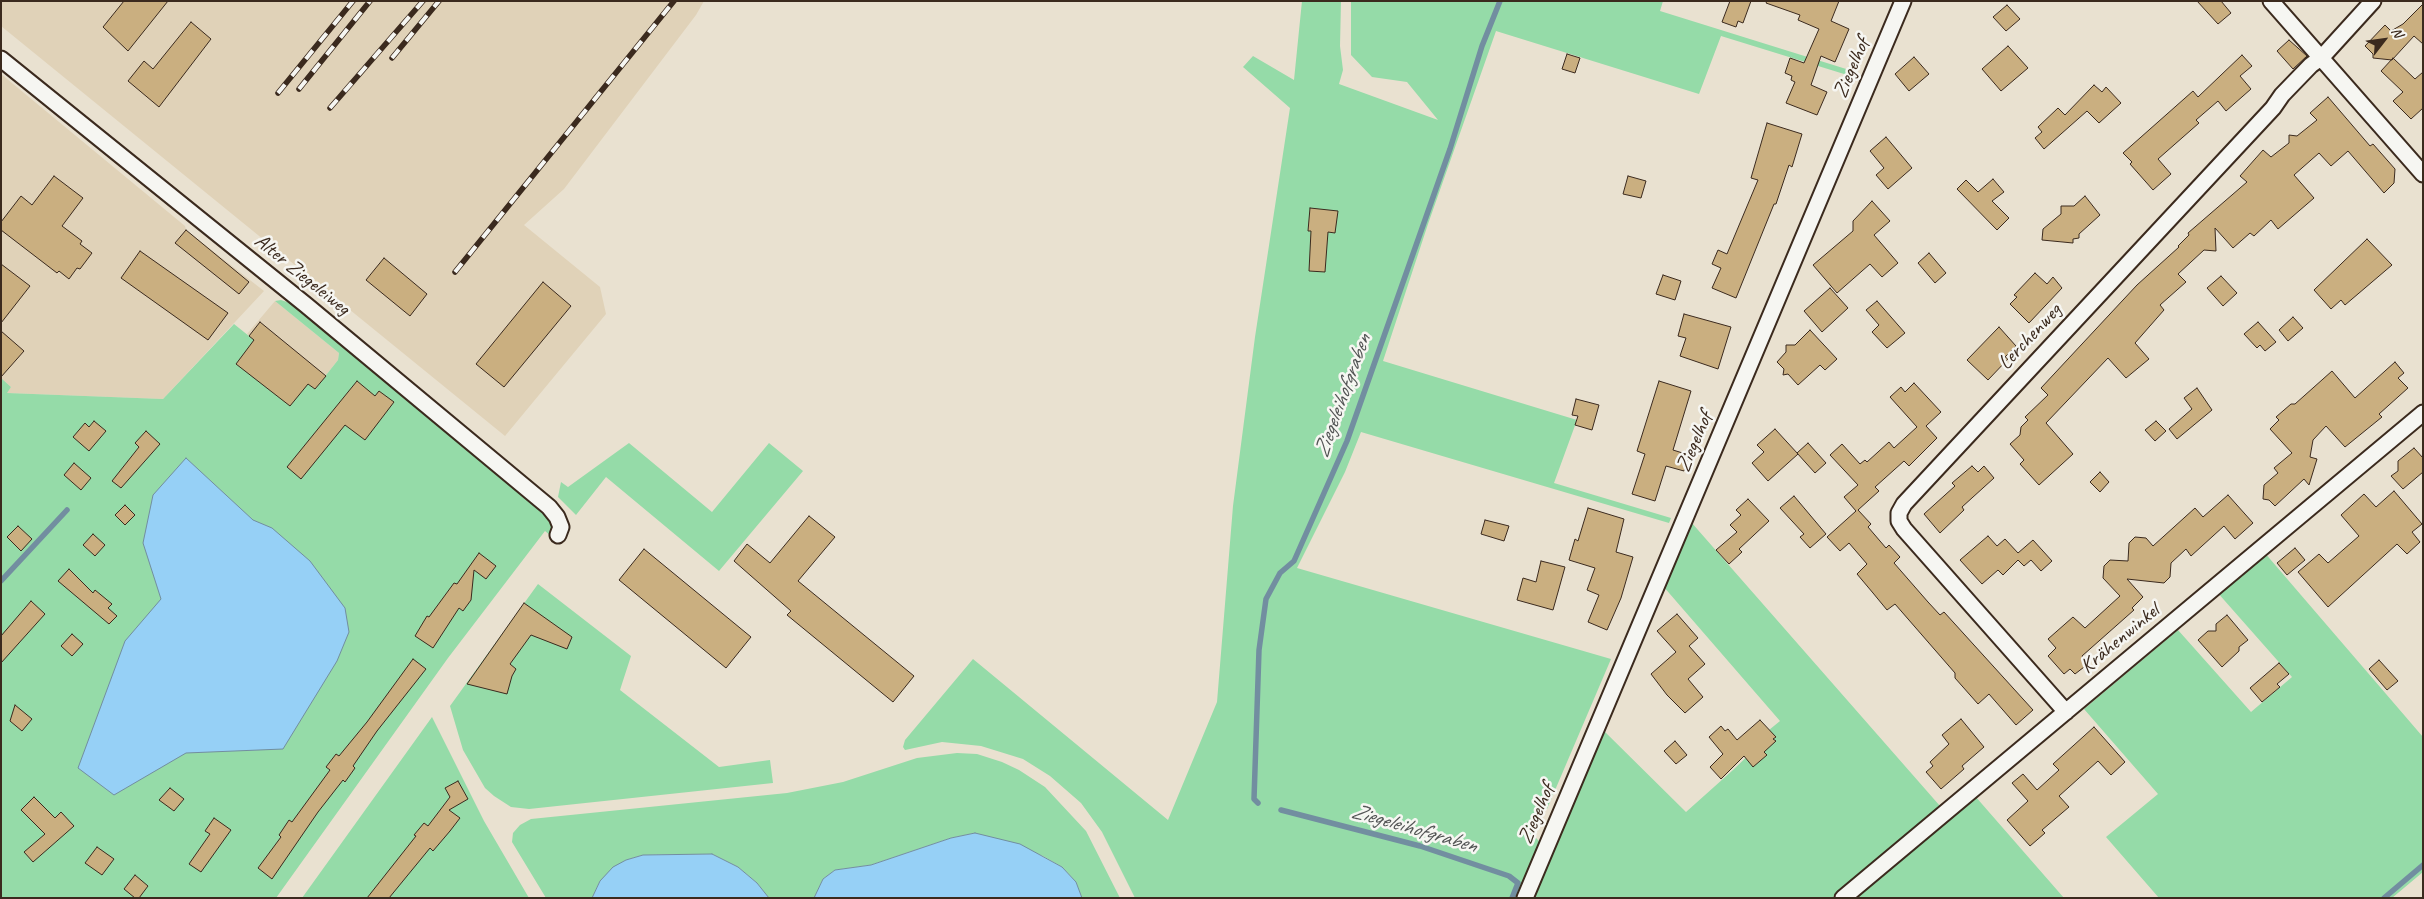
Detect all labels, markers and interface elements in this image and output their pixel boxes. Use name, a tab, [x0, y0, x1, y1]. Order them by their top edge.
north arrow	[2359, 15, 2409, 65]
text: N	[2388, 24, 2407, 40]
street label: Ziegelhof	[1828, 34, 1876, 102]
street label: Alter Ziegeleiweg	[249, 229, 355, 321]
street label: Lerchenweg	[1993, 299, 2067, 375]
water label: Ziegeleihofgraben	[1309, 331, 1377, 461]
street label: Ziegelhof	[1671, 408, 1719, 476]
street label: Krähenwinkel	[2075, 599, 2165, 679]
street label: Ziegelhof	[1513, 780, 1561, 848]
water label: Ziegeleihofgraben	[1348, 799, 1480, 859]

